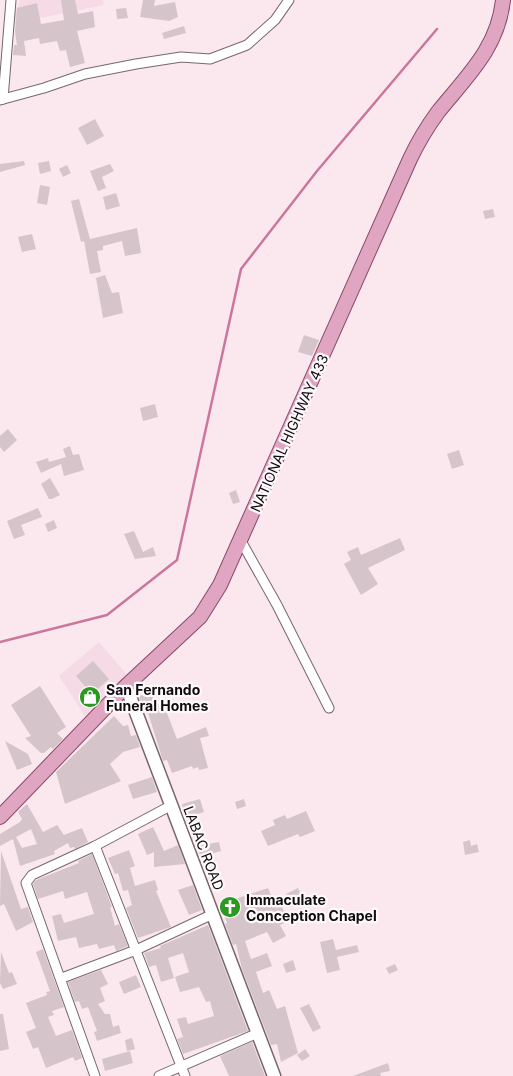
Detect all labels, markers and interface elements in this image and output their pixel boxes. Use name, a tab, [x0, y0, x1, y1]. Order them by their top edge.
street label: NATIONAL HIGHWAY 433	[246, 351, 332, 515]
place label: San Fernando Funeral Homes	[106, 681, 208, 714]
shop icon: San Fernando Funeral Homes	[78, 685, 102, 709]
street label: LABAC ROAD	[180, 803, 228, 893]
place label: Immaculate Conception Chapel	[246, 891, 377, 924]
church icon: Immaculate Conception Chapel	[218, 895, 242, 919]

